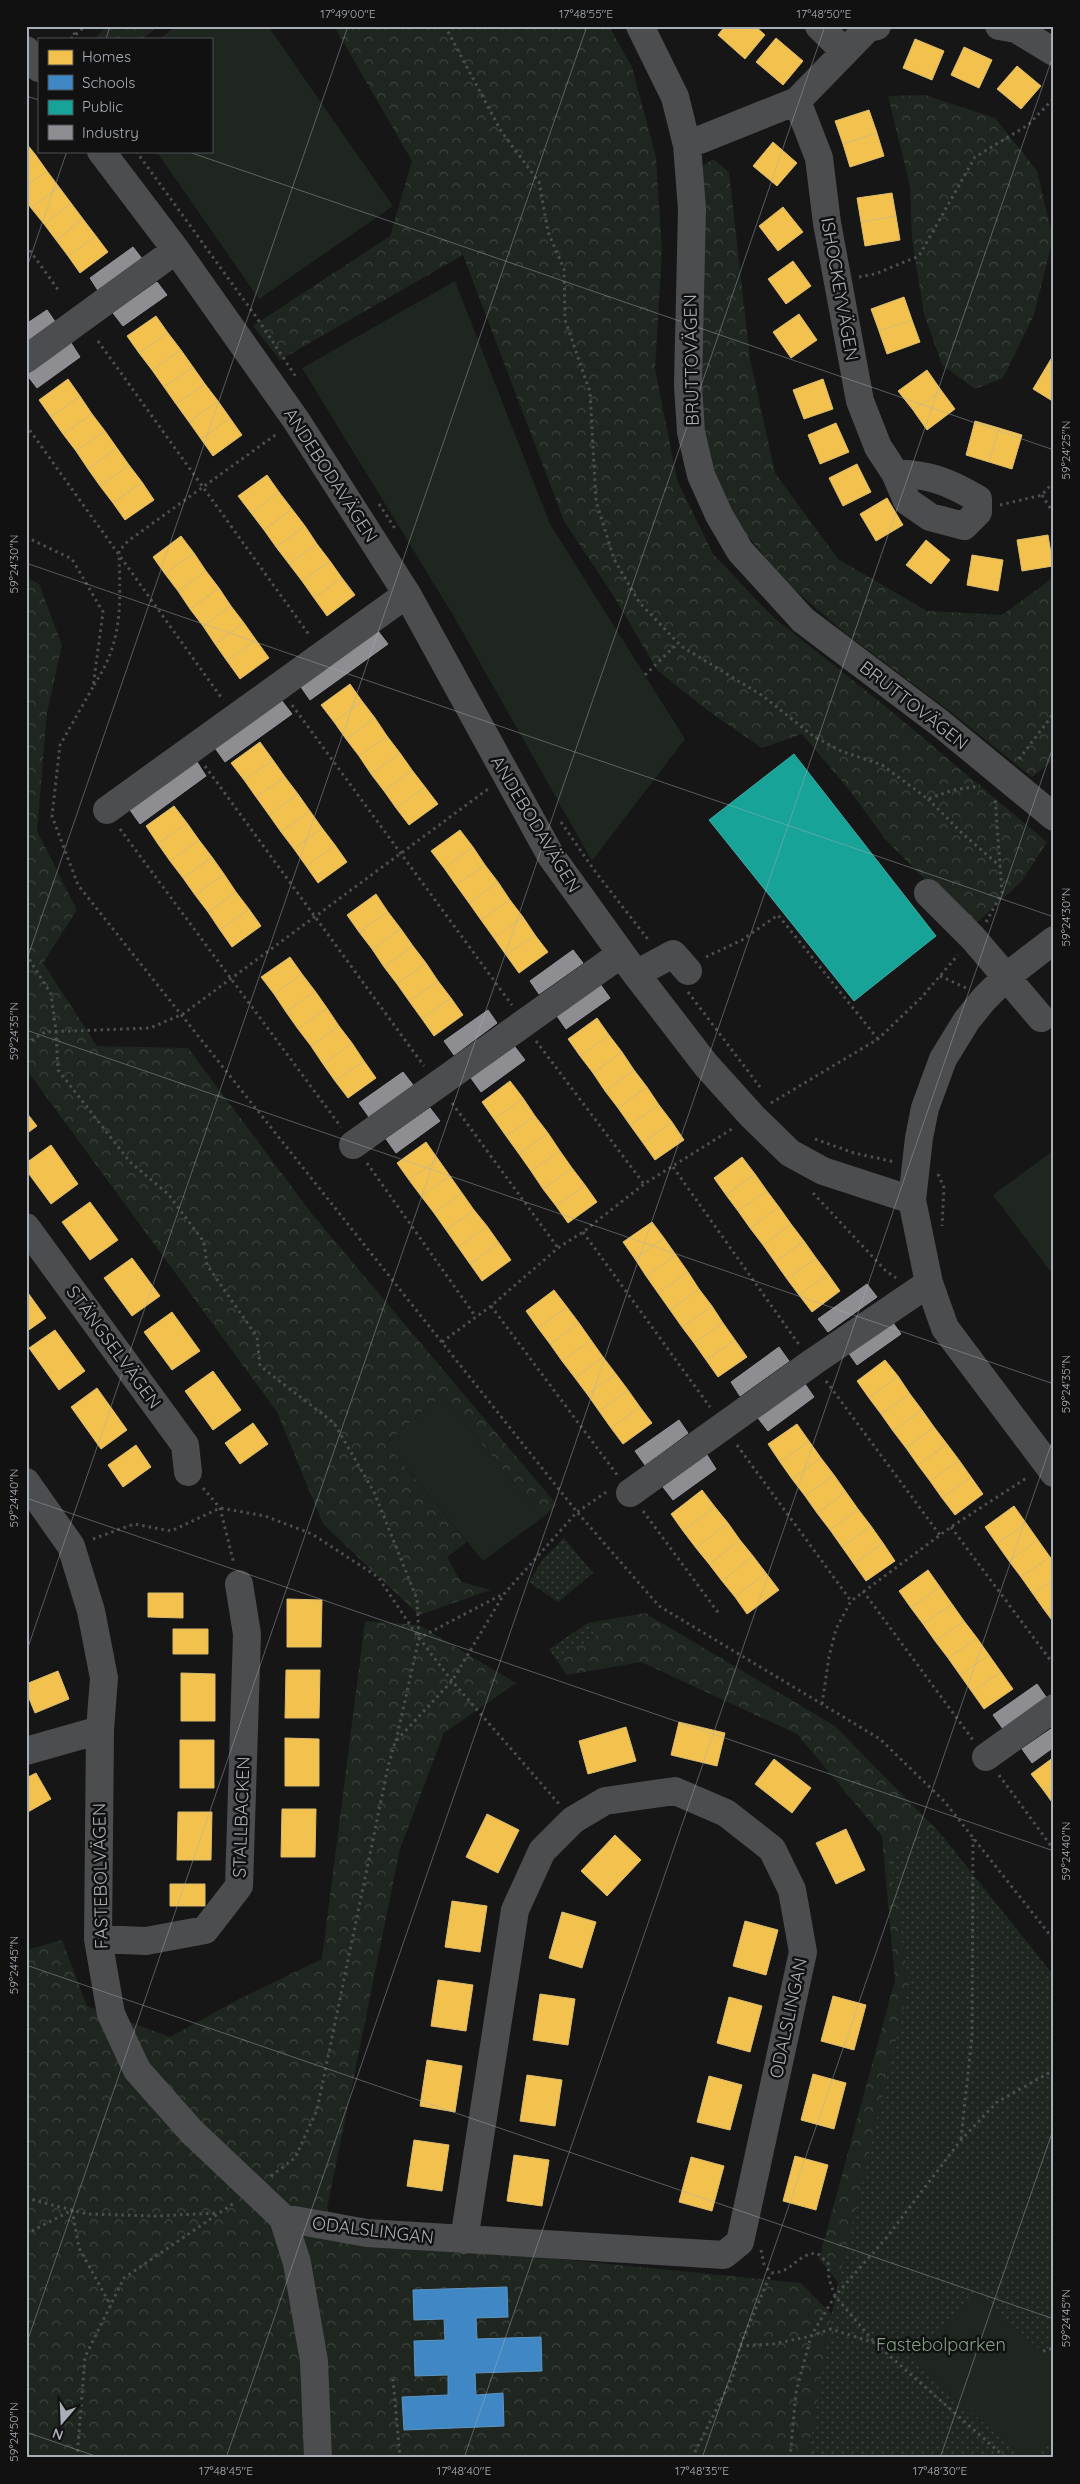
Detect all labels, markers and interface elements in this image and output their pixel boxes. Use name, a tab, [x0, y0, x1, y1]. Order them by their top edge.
text: 17°49'00"E	[320, 6, 376, 21]
text: 17°48'55"E	[559, 6, 613, 21]
text: 17°48'50"E	[797, 6, 852, 21]
legend	[38, 38, 212, 152]
text: Homes	[82, 47, 131, 66]
text: Schools	[82, 73, 135, 92]
text: Public	[82, 97, 123, 116]
text: Industry	[82, 123, 139, 142]
street label: ISHOCKEYVÄGEN	[816, 216, 864, 362]
street label: BRUTTOVÄGEN	[678, 294, 704, 426]
street label: ANDEBODAVÄGEN	[279, 403, 383, 547]
text: 59°24'25"N	[1058, 421, 1073, 479]
text: 59°24'30"N	[6, 534, 21, 594]
street label: BRUTTOVÄGEN	[855, 655, 973, 755]
street label: ANDEBODAVÄGEN	[486, 751, 586, 897]
text: 59°24'30"N	[1058, 887, 1073, 947]
text: 59°24'35"N	[6, 1002, 21, 1060]
street label: STÄNGSELVÄGEN	[62, 1281, 166, 1413]
text: 59°24'35"N	[1058, 1355, 1073, 1413]
text: 59°24'40"N	[6, 1468, 21, 1528]
street label: STALLBACKEN	[227, 1756, 255, 1878]
street label: FASTEBOLVÄGEN	[87, 1803, 113, 1949]
text: 59°24'40"N	[1058, 1821, 1073, 1881]
text: 59°24'45"N	[6, 1936, 21, 1994]
street label: ODALSLINGAN	[764, 1956, 812, 2080]
street label: ODALSLINGAN	[311, 2211, 435, 2249]
text: 59°24'45"N	[1058, 2289, 1073, 2347]
park label: Fastebolparken	[876, 2333, 1006, 2356]
north arrow	[38, 2396, 88, 2446]
text: 59°24'50"N	[6, 2402, 21, 2462]
text: N	[50, 2424, 66, 2444]
text: 17°48'45"E	[199, 2463, 253, 2478]
text: 17°48'40"E	[437, 2463, 491, 2478]
text: 17°48'35"E	[675, 2463, 729, 2478]
text: 17°48'30"E	[913, 2463, 967, 2478]

